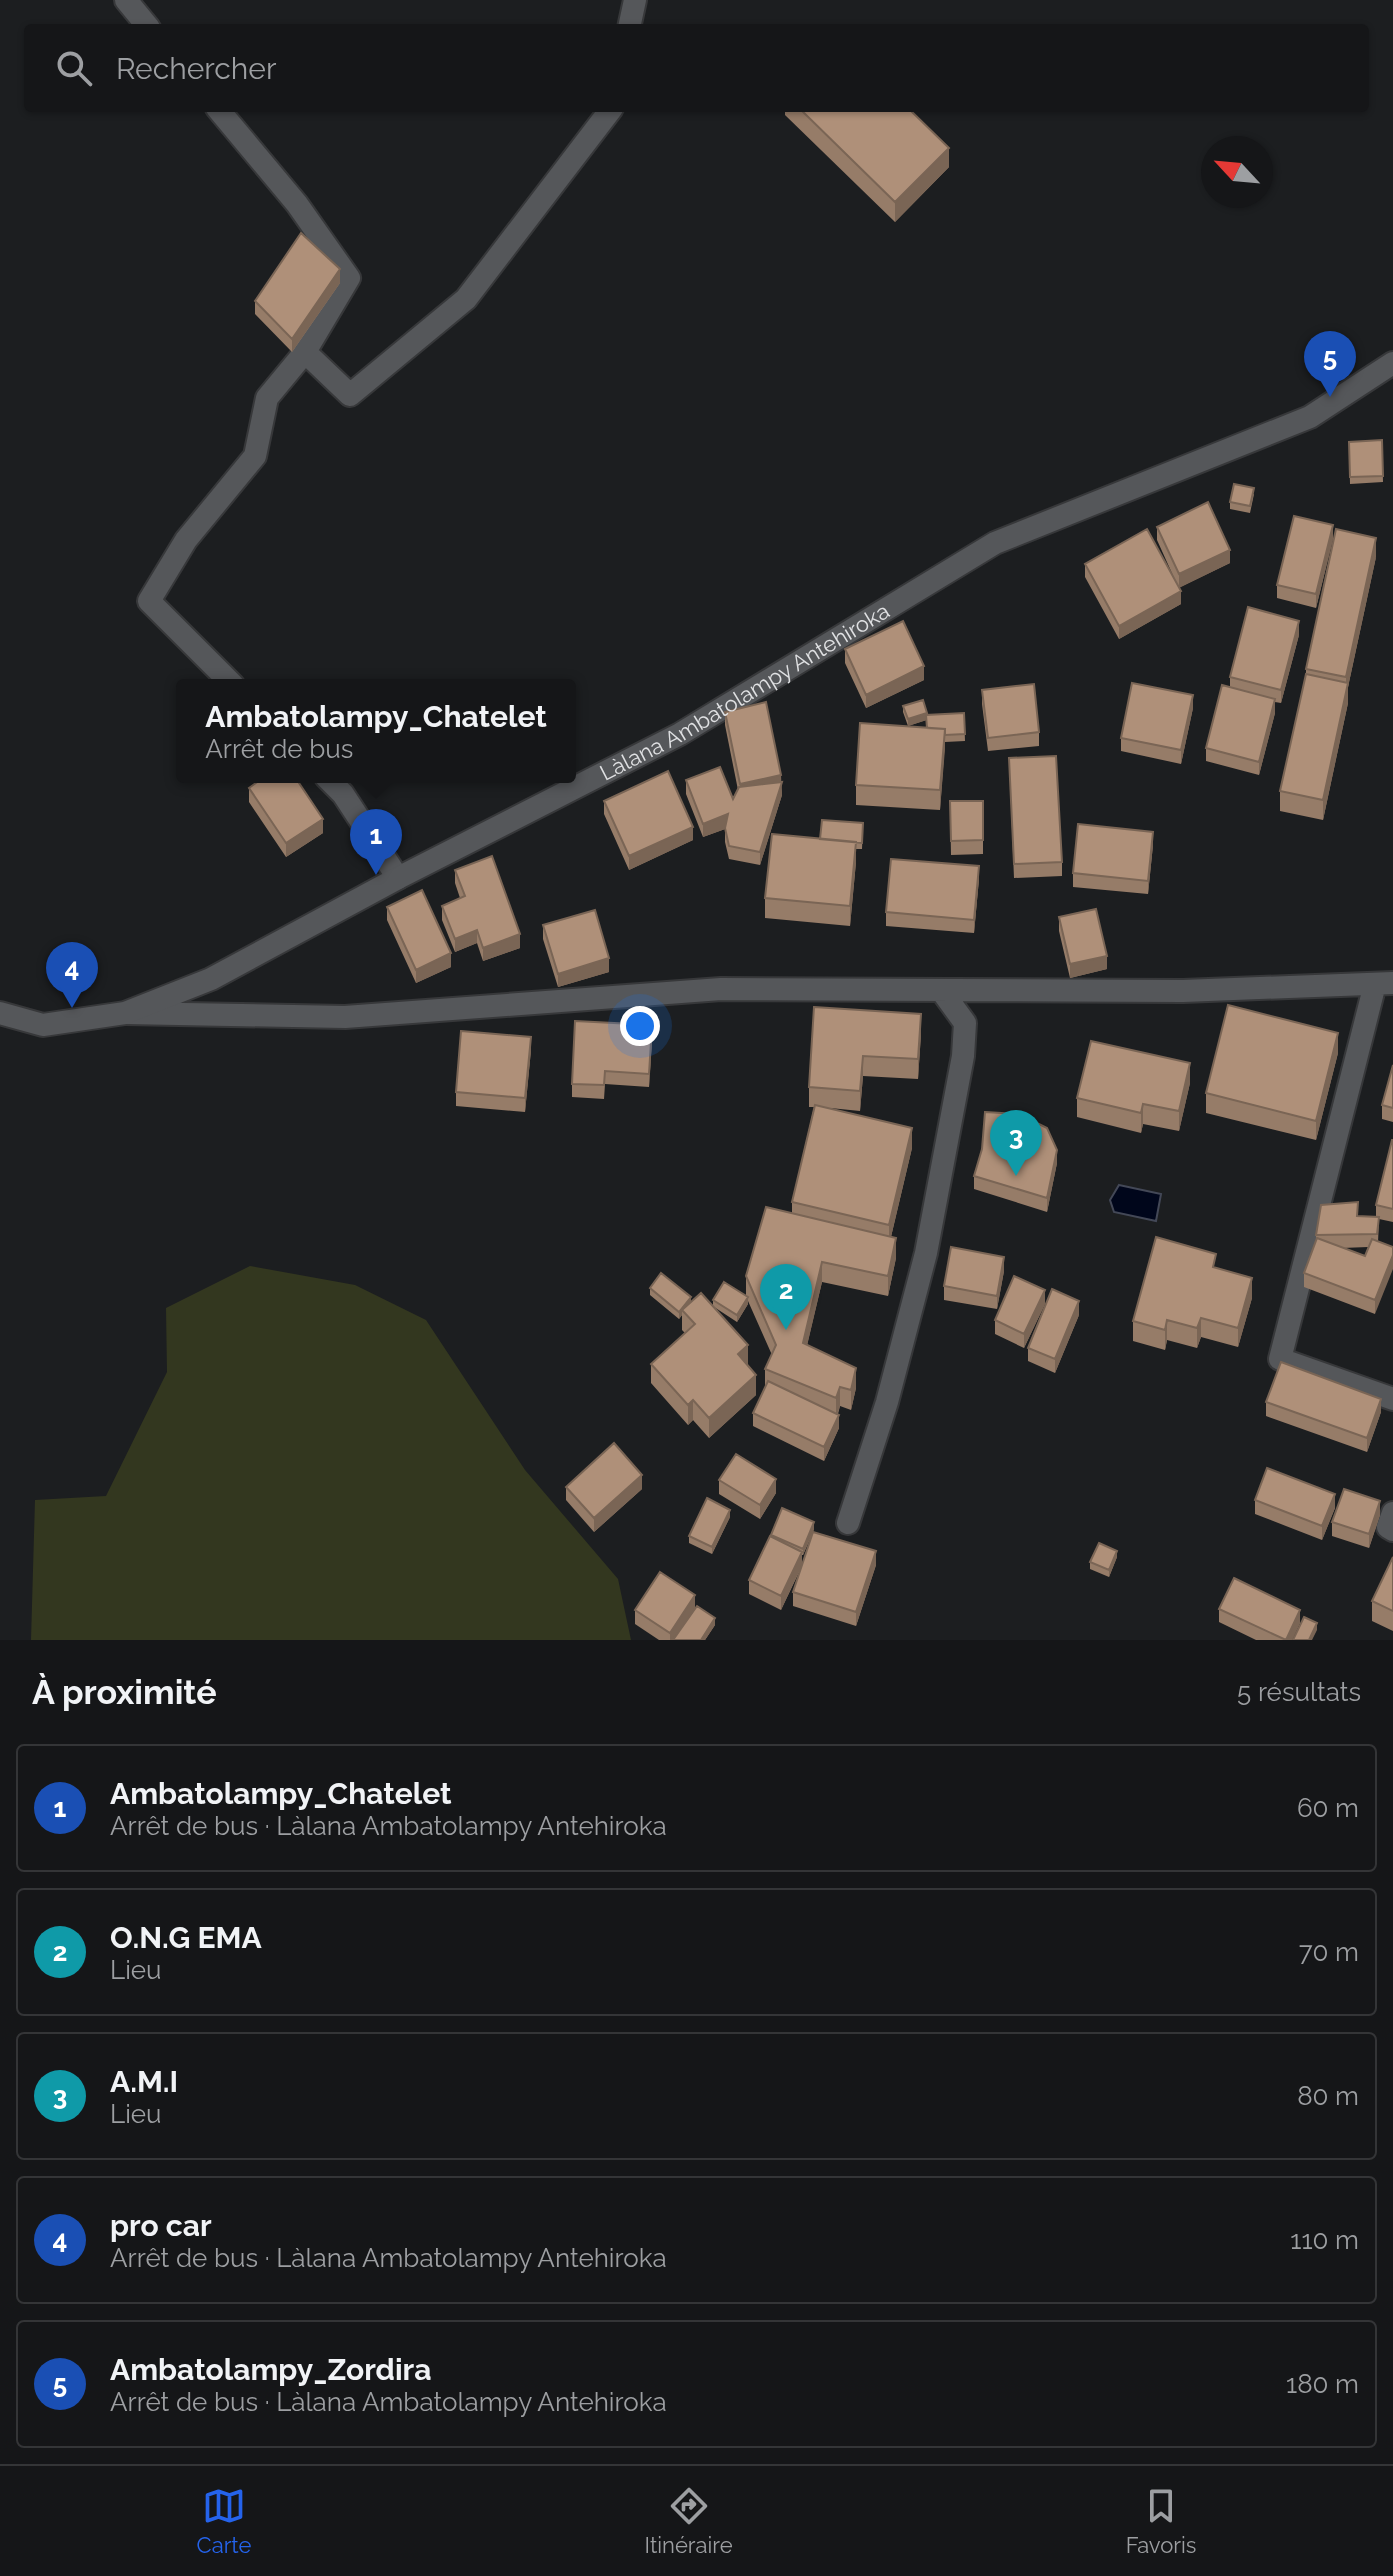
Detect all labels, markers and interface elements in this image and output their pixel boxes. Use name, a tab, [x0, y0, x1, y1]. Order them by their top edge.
search box	[24, 24, 1369, 112]
icon: search	[52, 46, 96, 90]
text: Rechercher	[116, 51, 276, 86]
north arrow	[1201, 136, 1273, 208]
pin: 5	[1304, 331, 1356, 397]
street label: Làlana Ambatolampy Antehiroka	[595, 597, 894, 786]
popup	[176, 679, 576, 783]
text: Ambatolampy_Chatelet	[205, 699, 547, 734]
text: Arrêt de bus	[205, 734, 353, 764]
pin: 1	[350, 809, 402, 875]
pin: 4	[46, 942, 98, 1008]
your location	[620, 1006, 660, 1046]
pin: 3	[990, 1110, 1042, 1176]
pin: 2	[760, 1264, 812, 1330]
text: À proximité	[32, 1672, 217, 1712]
text: 5 résultats	[1237, 1677, 1361, 1707]
text: Ambatolampy_Chatelet	[110, 1776, 451, 1811]
text: 1	[54, 1793, 66, 1823]
text: 60 m	[1297, 1793, 1359, 1823]
text: Arrêt de bus · Làlana Ambatolampy Antehiroka	[110, 1811, 667, 1841]
text: O.N.G EMA	[110, 1920, 262, 1955]
text: 2	[53, 1937, 67, 1967]
text: 70 m	[1299, 1937, 1359, 1967]
text: Lieu	[110, 1955, 162, 1985]
text: A.M.I	[110, 2064, 178, 2099]
text: 3	[53, 2081, 67, 2111]
text: 80 m	[1297, 2081, 1359, 2111]
text: Lieu	[110, 2099, 162, 2129]
text: pro car	[110, 2208, 212, 2243]
text: 4	[53, 2225, 67, 2255]
text: 110 m	[1290, 2225, 1359, 2255]
text: Arrêt de bus · Làlana Ambatolampy Antehiroka	[110, 2243, 667, 2273]
text: Ambatolampy_Zordira	[110, 2352, 431, 2387]
text: 5	[53, 2369, 67, 2399]
text: 180 m	[1286, 2369, 1359, 2399]
text: Arrêt de bus · Làlana Ambatolampy Antehiroka	[110, 2387, 667, 2417]
tab: Carte	[197, 2484, 251, 2558]
tab: Itinéraire	[645, 2484, 733, 2558]
tab: Favoris	[1126, 2484, 1196, 2558]

